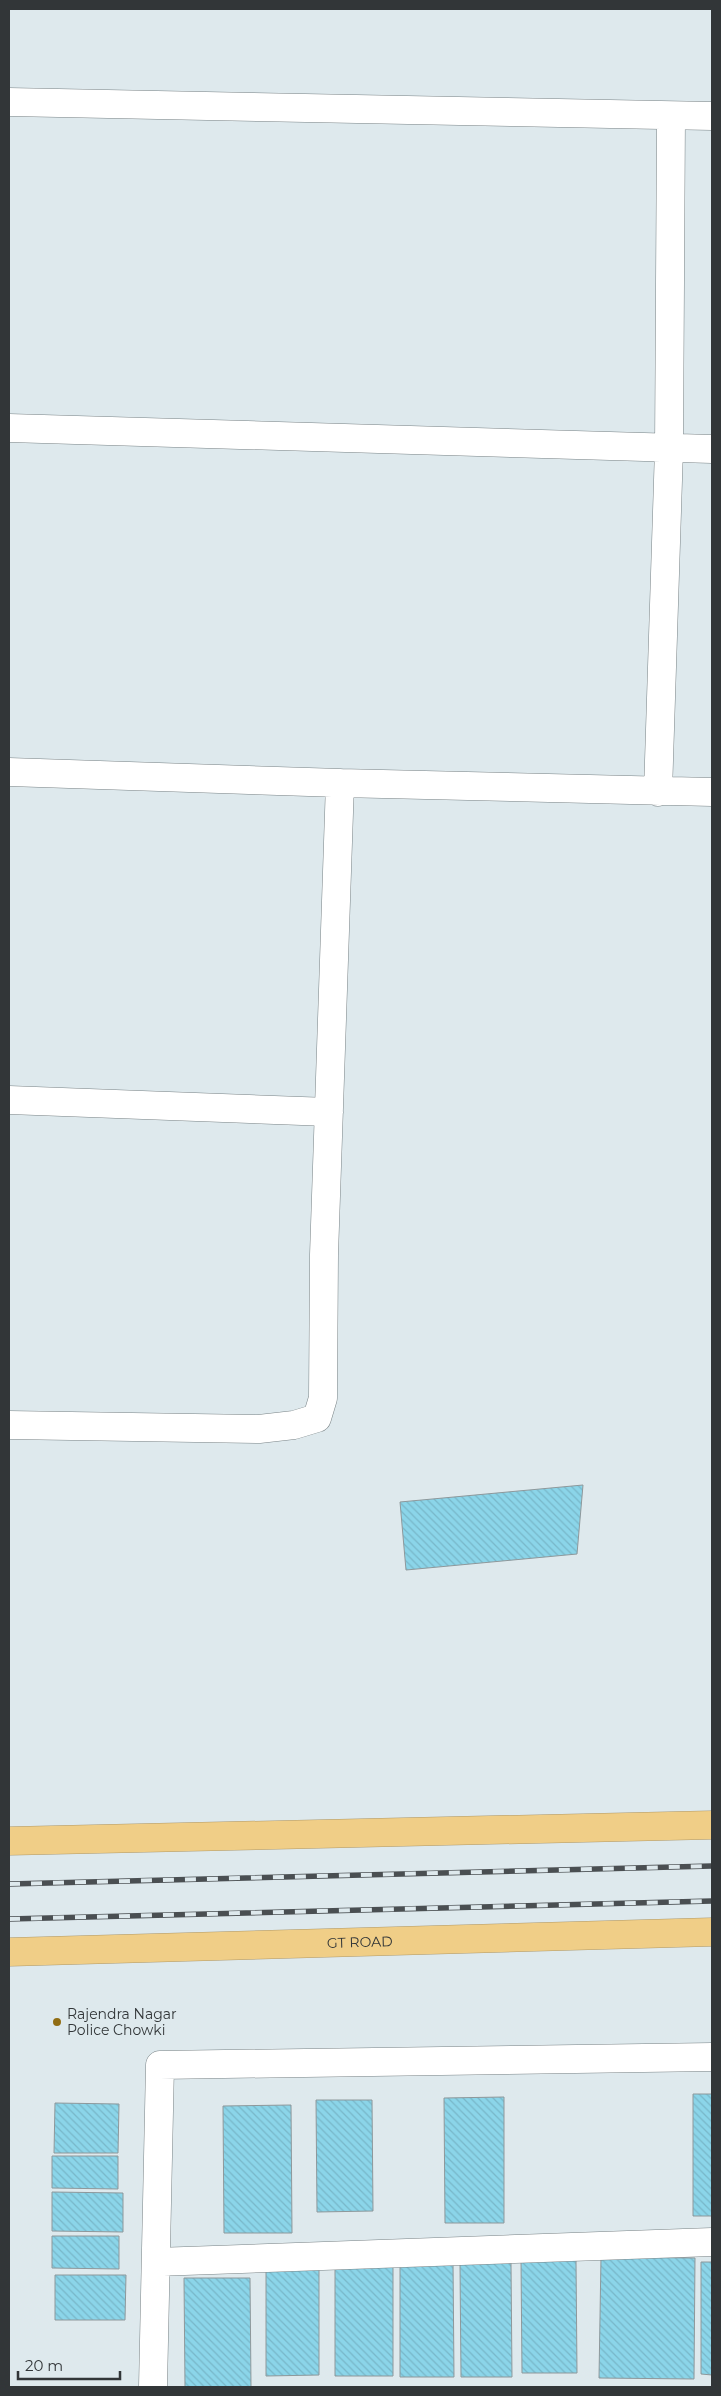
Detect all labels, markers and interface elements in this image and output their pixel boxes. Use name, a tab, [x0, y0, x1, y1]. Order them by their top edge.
street label: GT ROAD	[327, 1932, 393, 1952]
place label: Rajendra Nagar Police Chowki	[67, 2005, 177, 2039]
marker: Rajendra Nagar Police Chowki	[51, 2016, 63, 2028]
scale bar	[18, 2348, 120, 2380]
text: 20 m	[25, 2356, 63, 2375]

